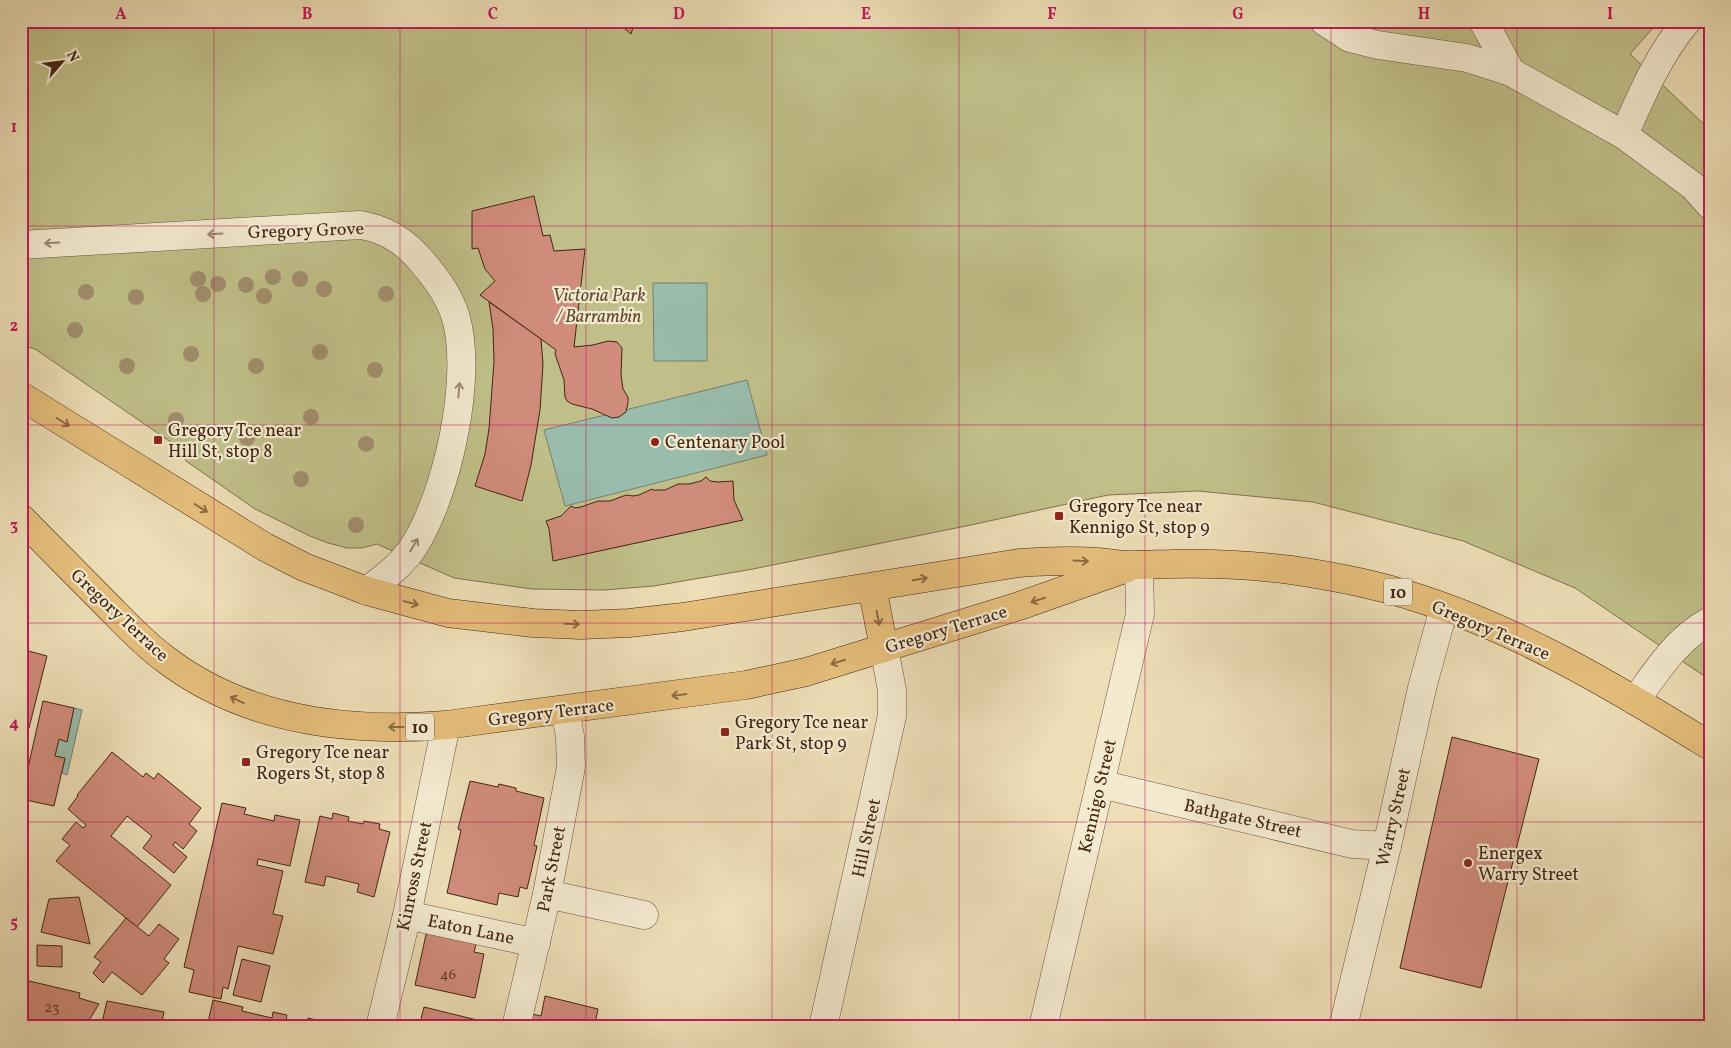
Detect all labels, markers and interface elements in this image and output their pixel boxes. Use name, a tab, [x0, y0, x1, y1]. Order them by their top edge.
text: A	[115, 4, 127, 26]
text: B	[302, 4, 313, 26]
text: C	[488, 4, 498, 26]
text: D	[673, 4, 685, 26]
text: E	[861, 4, 871, 26]
text: F	[1047, 4, 1057, 26]
text: G	[1232, 4, 1244, 26]
text: H	[1418, 4, 1430, 26]
text: I	[1607, 4, 1613, 26]
north arrow	[38, 38, 88, 88]
text: N	[61, 48, 83, 66]
text: 1	[11, 117, 17, 139]
street label: Gregory Grove	[247, 217, 365, 246]
one-way arrow	[207, 229, 223, 238]
one-way arrow	[45, 238, 61, 247]
park label: Victoria Park / Barrambin	[552, 284, 646, 330]
text: 2	[10, 316, 18, 338]
one-way arrow	[455, 383, 464, 399]
one-way arrow	[55, 417, 69, 427]
place label: Gregory Tce near Hill St, stop 8	[168, 419, 301, 465]
place label: Centenary Pool	[665, 431, 785, 456]
marker: Gregory Tce near Hill St, stop 8	[152, 434, 164, 446]
marker: Centenary Pool	[649, 436, 661, 448]
place label: Gregory Tce near Kennigo St, stop 9	[1069, 495, 1210, 541]
one-way arrow	[193, 503, 207, 513]
marker: Gregory Tce near Kennigo St, stop 9	[1053, 510, 1065, 522]
text: 3	[10, 515, 18, 537]
one-way arrow	[409, 538, 420, 552]
one-way arrow	[1072, 556, 1089, 566]
street label: Gregory Terrace	[64, 564, 174, 668]
one-way arrow	[912, 573, 928, 583]
road number: 10	[1384, 578, 1412, 606]
street label: Gregory Terrace	[1427, 595, 1553, 668]
one-way arrow	[1031, 596, 1046, 605]
one-way arrow	[403, 598, 419, 608]
street label: Gregory Terrace	[882, 600, 1010, 661]
one-way arrow	[874, 609, 883, 625]
one-way arrow	[564, 619, 580, 629]
one-way arrow	[830, 658, 846, 668]
one-way arrow	[671, 690, 687, 700]
street label: Gregory Terrace	[487, 693, 615, 734]
one-way arrow	[230, 695, 245, 704]
place label: Gregory Tce near Park St, stop 9	[735, 711, 868, 757]
text: 4	[9, 713, 19, 735]
road number: 10	[406, 714, 434, 740]
one-way arrow	[388, 722, 404, 732]
marker: Gregory Tce near Park St, stop 9	[719, 726, 731, 738]
street label: Kennigo Street	[1073, 737, 1124, 856]
place label: Gregory Tce near Rogers St, stop 8	[256, 741, 389, 787]
marker: Gregory Tce near Rogers St, stop 8	[240, 756, 252, 768]
street label: Warry Street	[1371, 765, 1418, 869]
street label: Bathgate Street	[1181, 794, 1304, 845]
street label: Hill Street	[847, 796, 888, 880]
street label: Kinross Street	[392, 819, 439, 934]
street label: Park Street	[532, 824, 573, 915]
place label: Energex Warry Street	[1478, 842, 1579, 888]
marker: Energex Warry Street	[1462, 857, 1474, 869]
street label: Eaton Lane	[425, 909, 516, 952]
text: 5	[10, 912, 18, 934]
house number: 46	[440, 965, 456, 986]
house number: 23	[44, 998, 60, 1019]

